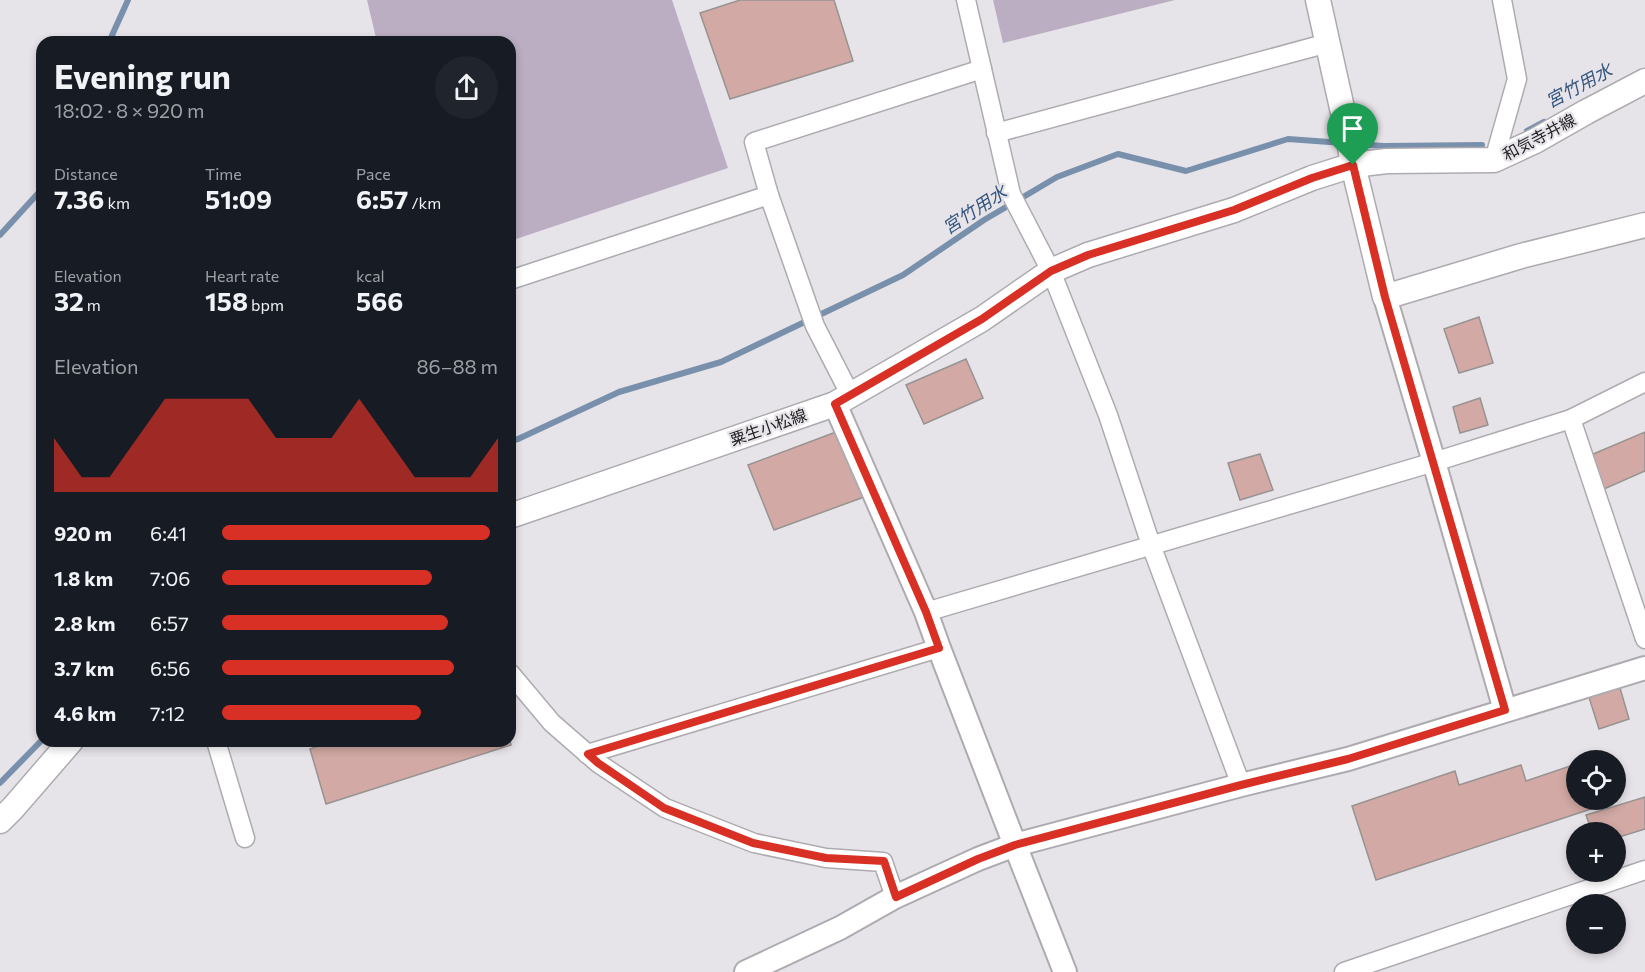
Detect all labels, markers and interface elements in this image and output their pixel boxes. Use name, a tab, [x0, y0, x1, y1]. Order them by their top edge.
text: Evening run	[54, 55, 231, 96]
button: share	[435, 56, 498, 119]
water label: 宮竹用水	[1542, 58, 1617, 112]
text: 18:02 · 8 × 920 m	[54, 98, 204, 122]
pin	[1327, 103, 1378, 165]
street label: 和気寺井線	[1499, 109, 1579, 164]
icon: arrive	[1336, 112, 1369, 145]
text: Distance	[54, 164, 118, 183]
text: Time	[205, 164, 242, 183]
text: Pace	[356, 164, 391, 183]
water label: 宮竹用水	[938, 179, 1012, 238]
text: 7.36	[54, 183, 104, 214]
text: 51:09	[205, 183, 272, 214]
text: 6:57	[356, 183, 408, 214]
text: km	[104, 193, 130, 212]
text: /km	[408, 193, 441, 212]
text: Elevation	[54, 266, 122, 285]
text: Heart rate	[205, 266, 279, 285]
text: kcal	[356, 266, 385, 285]
text: 32	[54, 285, 84, 316]
text: 158	[205, 285, 248, 316]
text: 566	[356, 285, 403, 316]
text: m	[84, 295, 101, 314]
text: bpm	[248, 295, 284, 314]
text: Elevation	[54, 354, 139, 378]
text: 86–88 m	[416, 354, 498, 378]
street label: 粟生小松線	[727, 405, 809, 449]
text: 920 m	[54, 521, 112, 545]
text: 6:41	[150, 521, 187, 545]
text: 1.8 km	[54, 566, 113, 590]
text: 7:06	[150, 566, 190, 590]
text: 2.8 km	[54, 611, 116, 635]
text: 6:57	[150, 611, 189, 635]
text: 3.7 km	[54, 656, 114, 680]
text: 6:56	[150, 656, 191, 680]
text: 4.6 km	[54, 701, 116, 725]
text: 7:12	[150, 701, 185, 725]
map controls	[1566, 750, 1626, 954]
button: locate	[1566, 750, 1626, 810]
button: +	[1566, 822, 1626, 882]
button: −	[1566, 894, 1626, 954]

